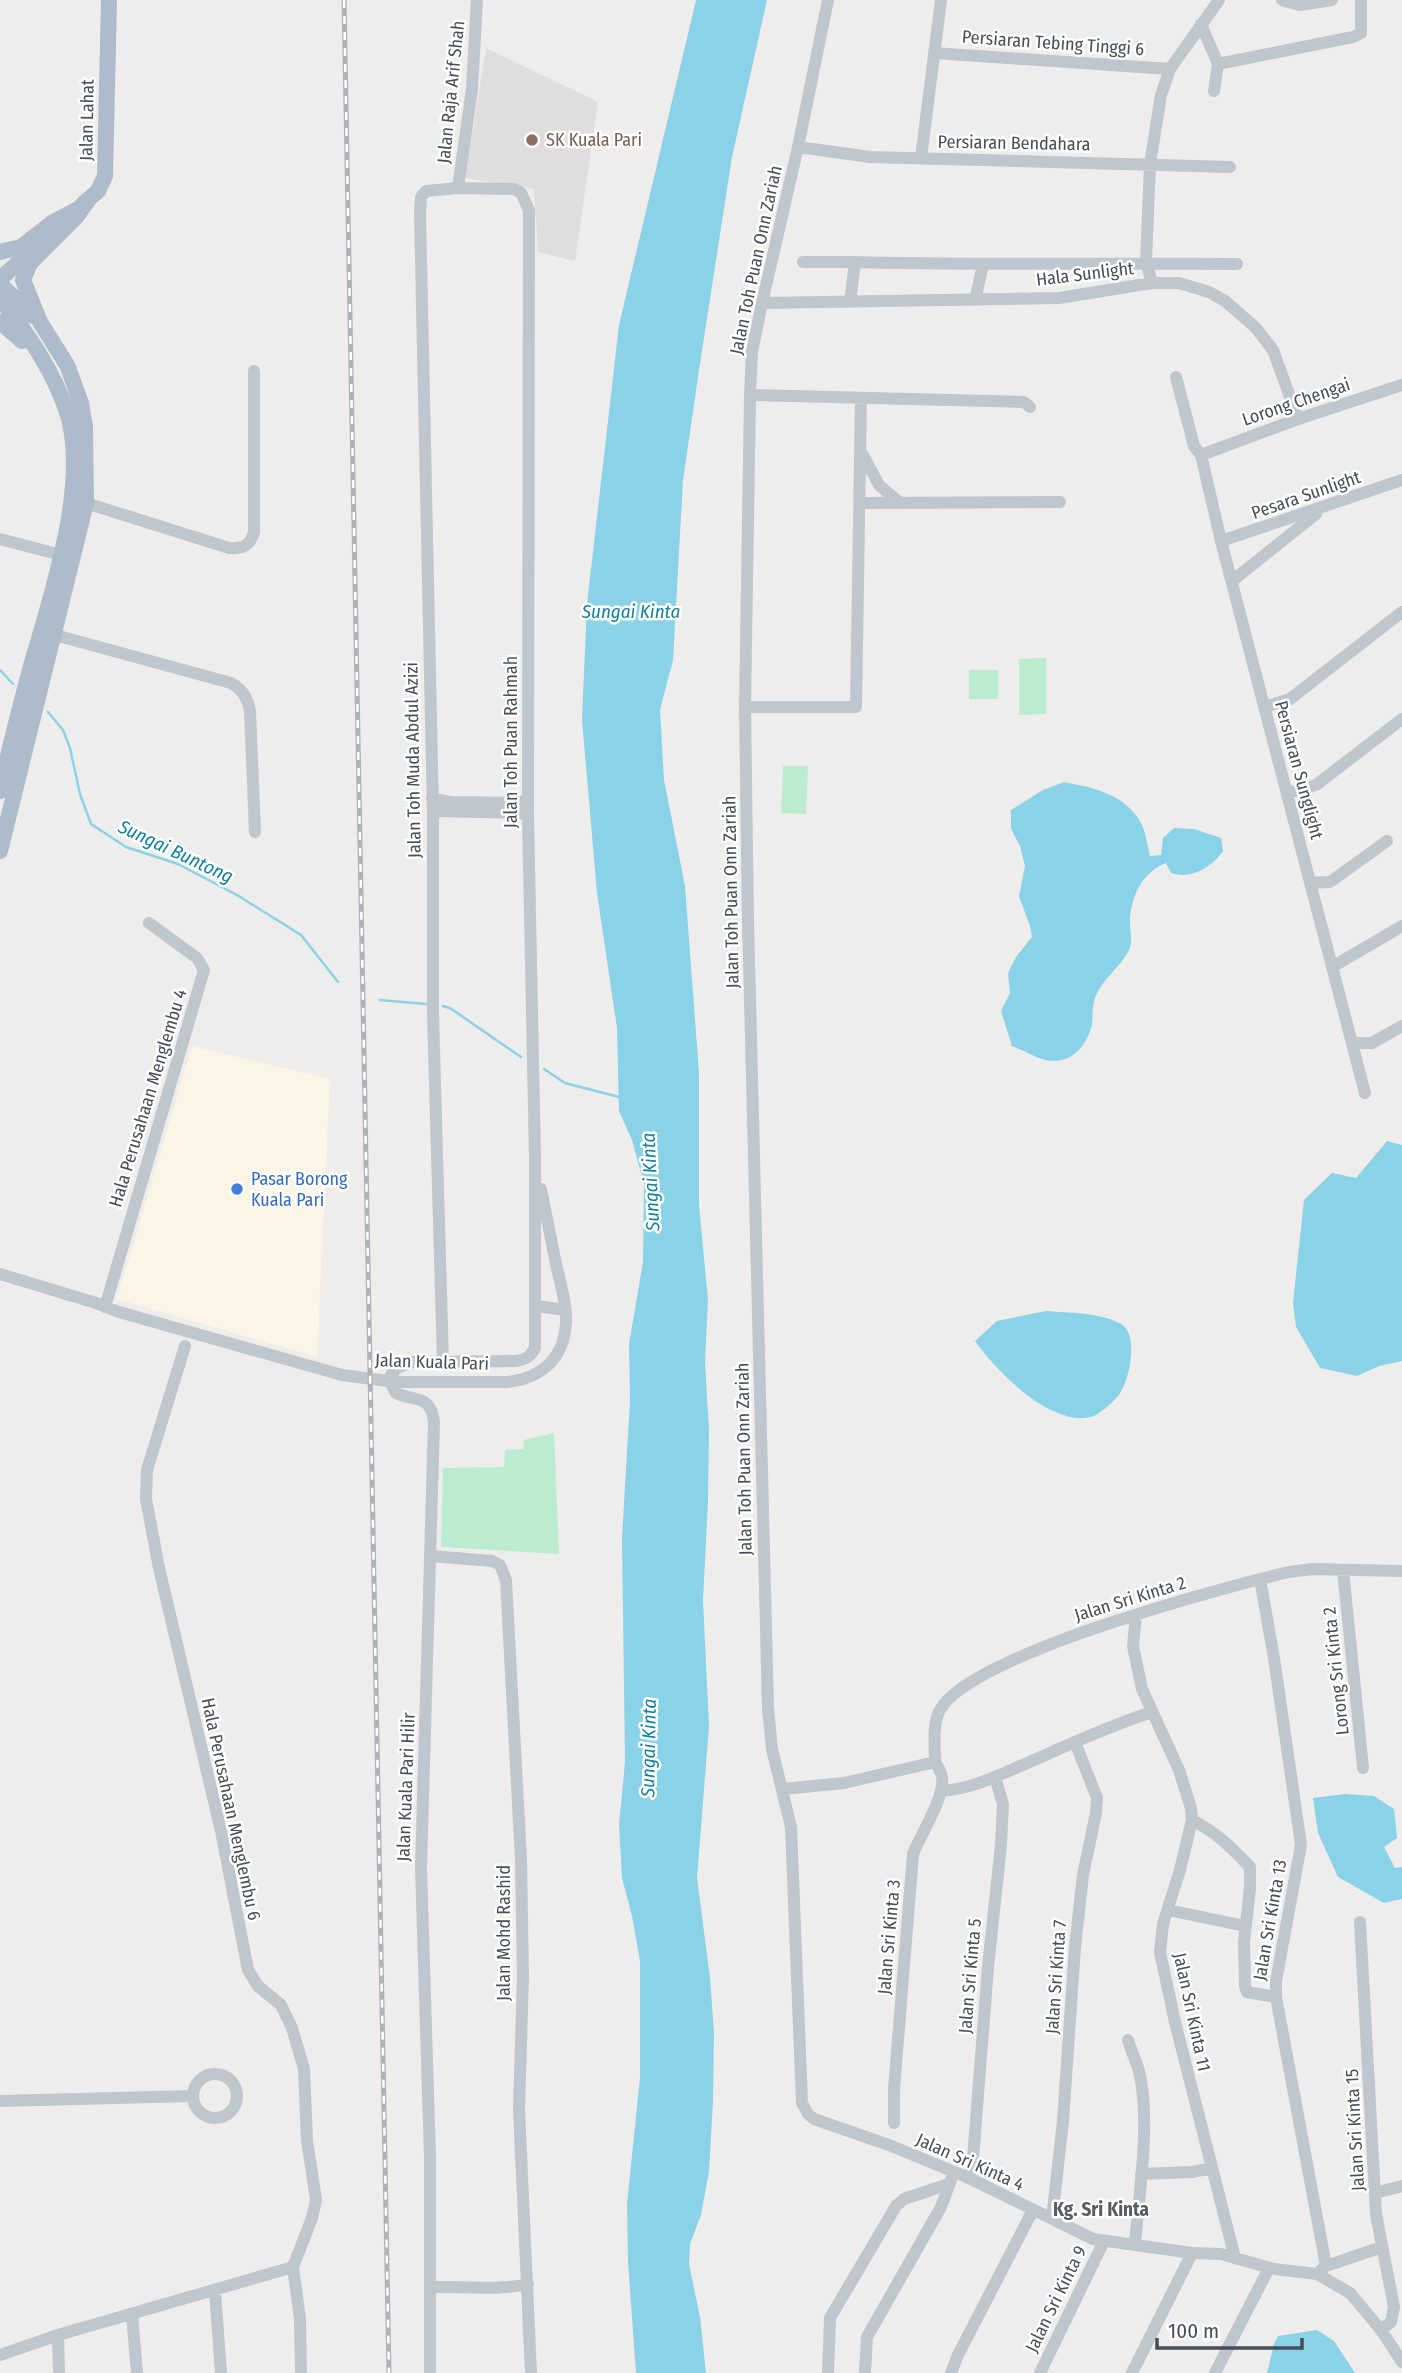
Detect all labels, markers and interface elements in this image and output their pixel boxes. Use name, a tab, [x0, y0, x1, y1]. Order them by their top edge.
street label: Jalan Raja Arif Shah	[433, 20, 469, 164]
street label: Persiaran Tebing Tinggi 6	[961, 26, 1145, 60]
street label: Jalan Lahat	[75, 79, 99, 161]
place label: SK Kuala Pari	[546, 129, 642, 151]
street label: Persiaran Bendahara	[937, 131, 1091, 155]
marker: SK Kuala Pari	[524, 132, 540, 148]
street label: Jalan Toh Puan Onn Zariah	[725, 163, 787, 357]
street label: Hala Sunlight	[1035, 257, 1135, 291]
street label: Lorong Chengai	[1239, 373, 1353, 431]
street label: Pesara Sunlight	[1249, 466, 1364, 524]
water label: Sungai Kinta	[581, 600, 680, 623]
street label: Jalan Toh Puan Rahmah	[500, 656, 522, 828]
street label: Jalan Toh Muda Abdul Azizi	[400, 662, 426, 858]
street label: Persiaran Sunglight	[1270, 698, 1328, 842]
street label: Jalan Toh Puan Onn Zariah	[718, 795, 744, 989]
water label: Sungai Buntong	[114, 814, 237, 888]
street label: Hala Perusahaan Menglembu 4	[104, 986, 192, 1210]
water label: Sungai Kinta	[636, 1132, 665, 1233]
place label: Pasar Borong Kuala Pari	[251, 1168, 348, 1211]
marker: Pasar Borong Kuala Pari	[229, 1181, 245, 1197]
street label: Jalan Kuala Pari	[375, 1349, 489, 1375]
street label: Jalan Toh Puan Onn Zariah	[731, 1362, 757, 1556]
street label: Jalan Sri Kinta 2	[1072, 1572, 1188, 1626]
street label: Lorong Sri Kinta 2	[1318, 1606, 1354, 1736]
street label: Hala Perusahaan Menglembu 6	[197, 1696, 265, 1922]
water label: Sungai Kinta	[636, 1699, 661, 1798]
street label: Jalan Kuala Pari Hilir	[392, 1711, 420, 1862]
street label: Jalan Sri Kinta 13	[1249, 1858, 1291, 1982]
street label: Jalan Mohd Rashid	[493, 1865, 515, 2001]
street label: Jalan Sri Kinta 3	[873, 1879, 905, 1995]
street label: Jalan Sri Kinta 5	[954, 1918, 986, 2034]
street label: Jalan Sri Kinta 7	[1041, 1919, 1071, 2035]
street label: Jalan Sri Kinta 11	[1169, 1951, 1215, 2073]
street label: Jalan Sri Kinta 15	[1341, 2068, 1369, 2192]
street label: Jalan Sri Kinta 4	[913, 2128, 1028, 2196]
district label: Kg. Sri Kinta	[1053, 2198, 1149, 2221]
street label: Jalan Sri Kinta 9	[1021, 2242, 1091, 2356]
scale bar	[1157, 2306, 1302, 2350]
text: 100 m	[1168, 2318, 1219, 2344]

